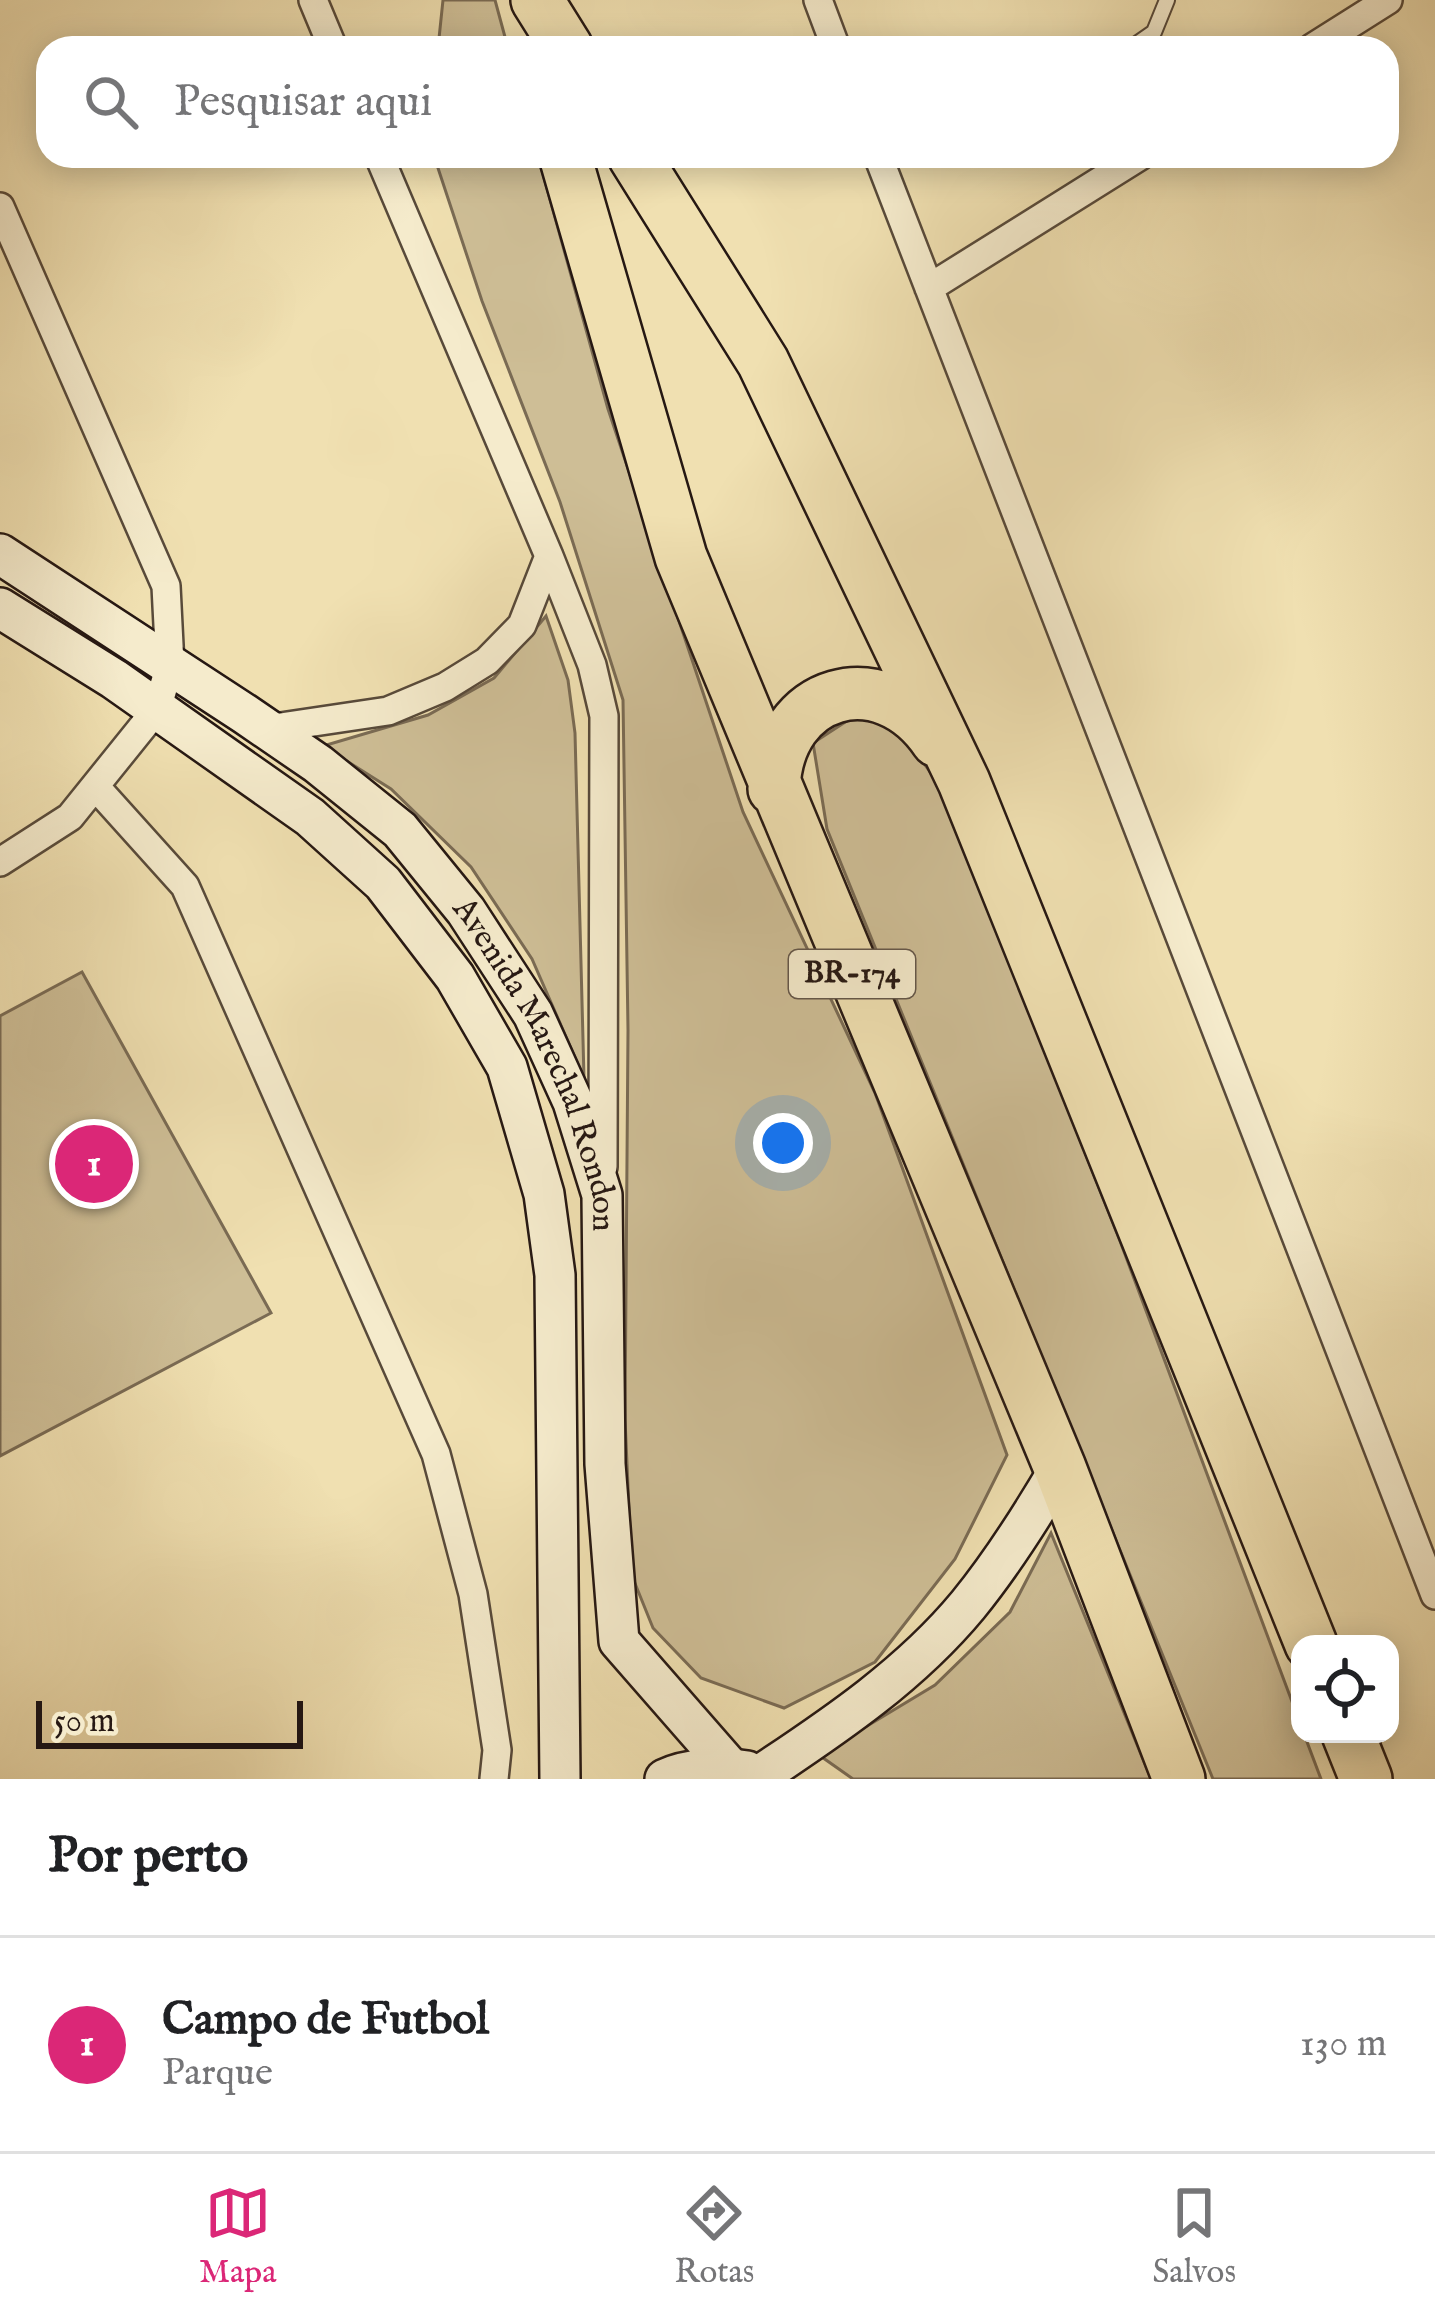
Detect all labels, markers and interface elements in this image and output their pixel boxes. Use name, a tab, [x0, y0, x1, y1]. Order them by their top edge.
search box	[36, 36, 1399, 168]
icon: search	[78, 69, 144, 135]
text: Pesquisar aqui	[174, 74, 432, 131]
street label: Avenida Marechal Rondon	[442, 888, 623, 1232]
road number: BR-174	[789, 950, 915, 998]
your location	[753, 1113, 813, 1173]
pin: 1	[55, 1119, 133, 1209]
map controls	[1291, 1635, 1399, 1743]
button: locate	[1291, 1635, 1399, 1743]
scale bar	[36, 1695, 303, 1748]
text: 50 m	[54, 1701, 115, 1743]
text: Por perto	[48, 1825, 248, 1890]
text: Campo de Futbol	[162, 1992, 489, 2049]
text: 1	[80, 2020, 94, 2069]
text: 130 m	[1300, 2020, 1387, 2069]
text: Parque	[162, 2049, 273, 2098]
tab: Mapa	[199, 2180, 276, 2294]
tab: Rotas	[675, 2180, 754, 2294]
tab: Salvos	[1152, 2180, 1236, 2294]

